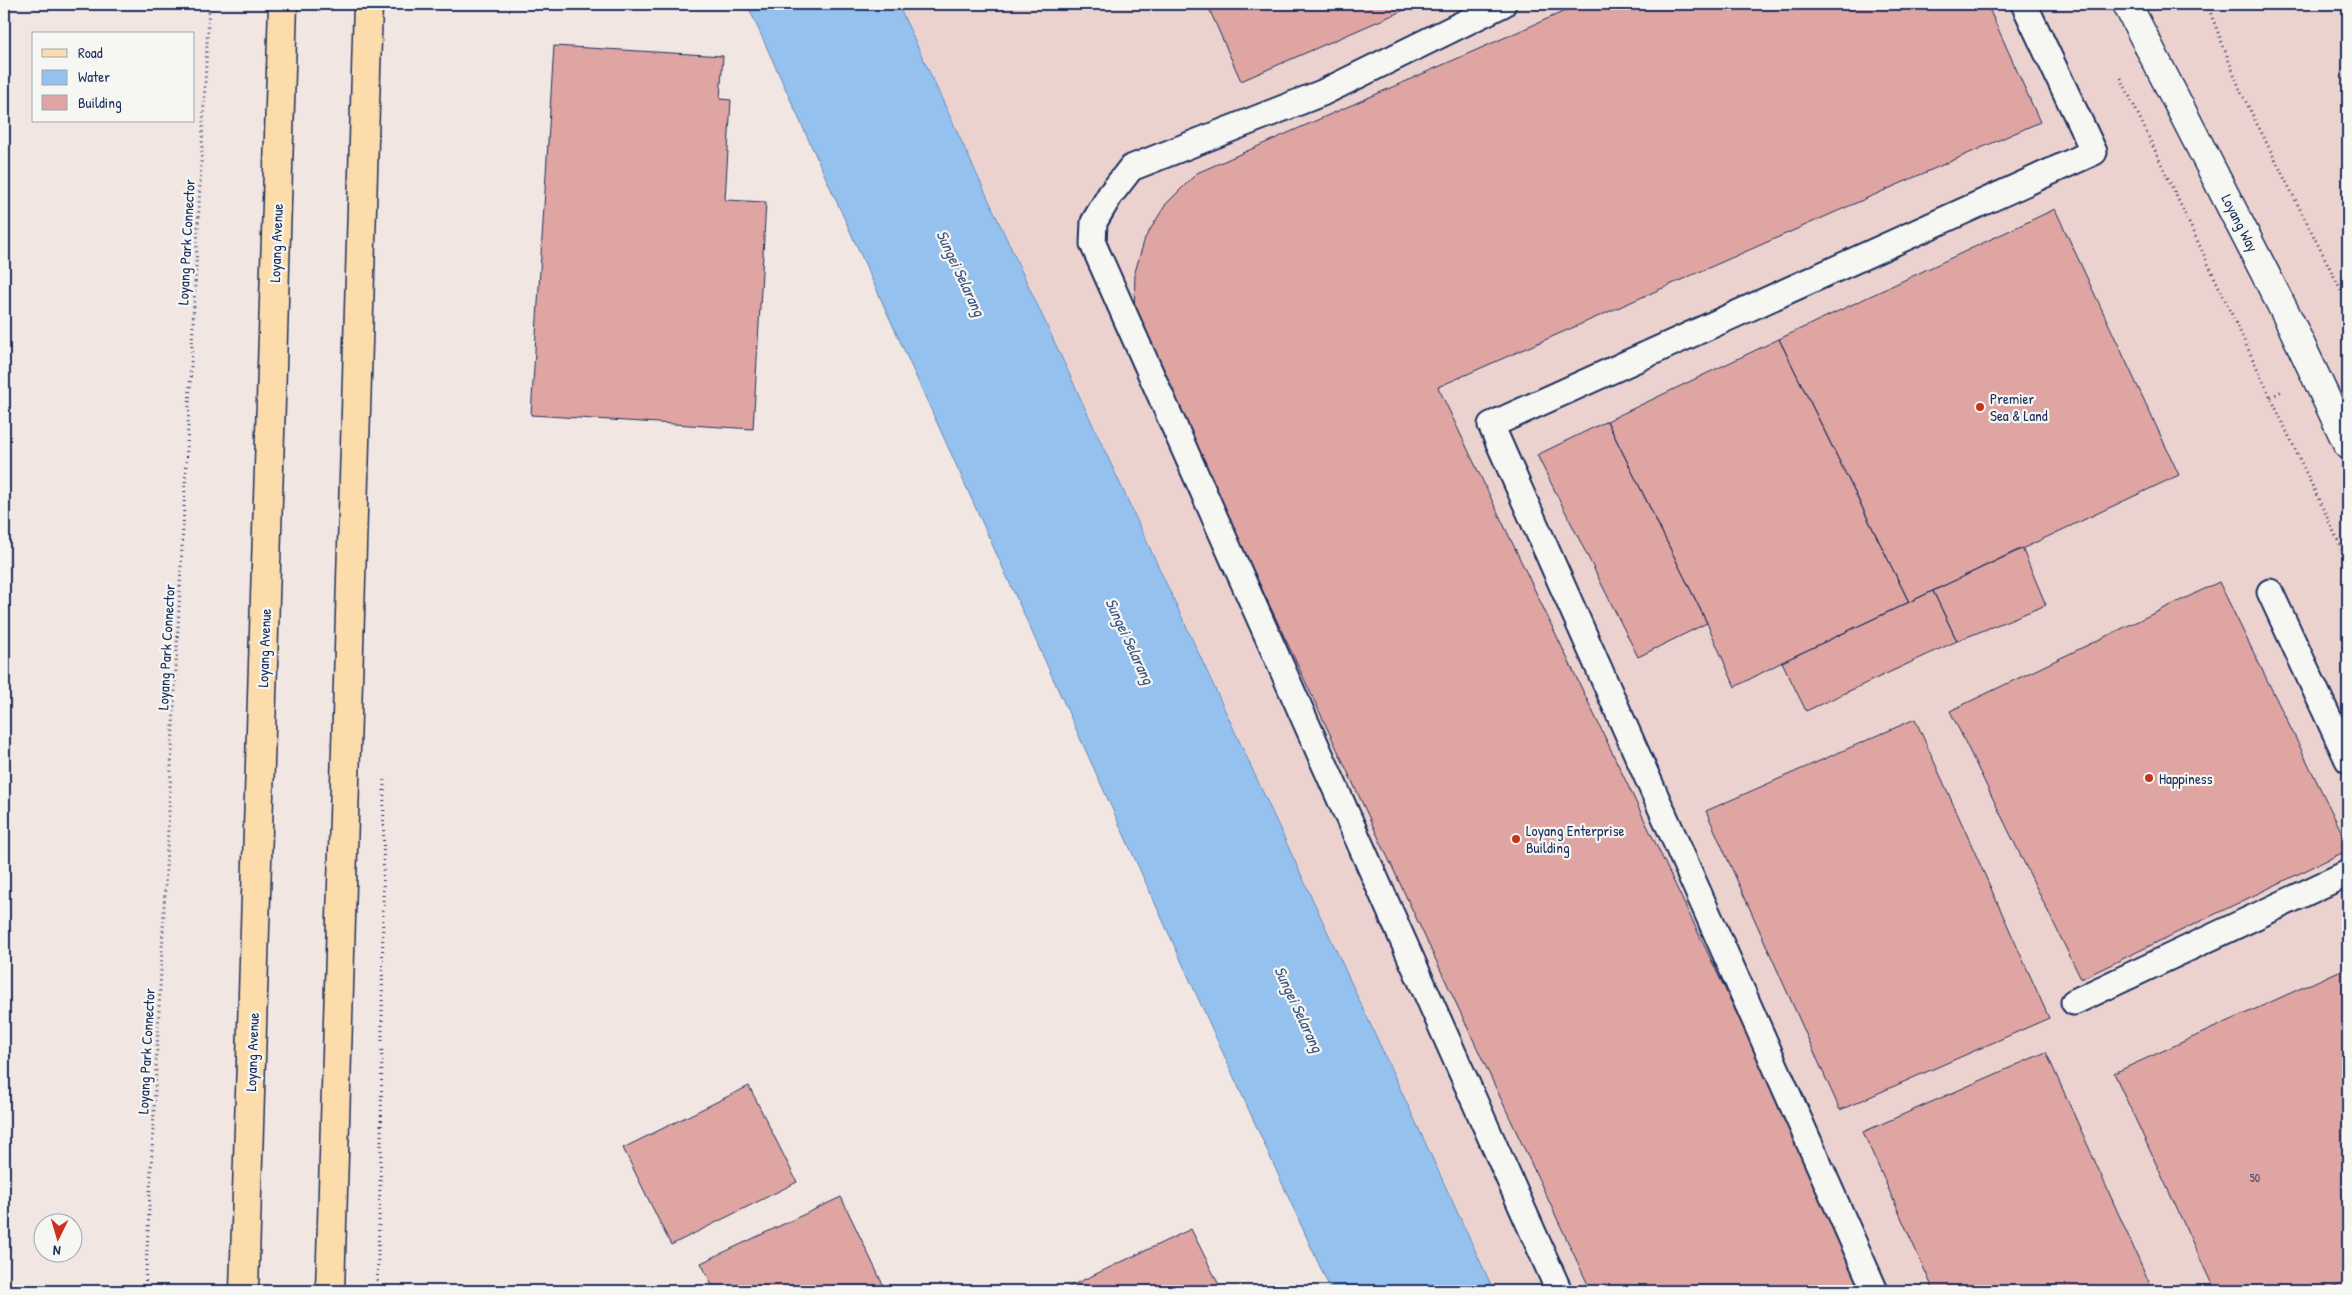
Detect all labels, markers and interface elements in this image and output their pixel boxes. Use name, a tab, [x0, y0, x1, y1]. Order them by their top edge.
legend	[32, 32, 195, 122]
text: Road	[78, 42, 103, 63]
text: Water	[78, 66, 110, 87]
text: Building	[78, 92, 122, 113]
street label: Loyang Park Connector	[172, 178, 200, 305]
street label: Loyang Way	[2217, 191, 2263, 255]
street label: Loyang Avenue	[264, 203, 288, 283]
water label: Sungei Selarang	[931, 226, 991, 320]
place label: Premier Sea & Land	[1990, 388, 2048, 426]
marker: Premier Sea & Land	[1974, 401, 1986, 413]
street label: Loyang Park Connector	[152, 583, 180, 710]
water label: Sungei Selarang	[1100, 594, 1160, 688]
street label: Loyang Avenue	[252, 608, 276, 688]
place label: Happiness	[2159, 768, 2213, 789]
marker: Happiness	[2143, 772, 2155, 784]
place label: Loyang Enterprise Building	[1526, 820, 1624, 858]
marker: Loyang Enterprise Building	[1510, 833, 1522, 845]
water label: Sungei Selarang	[1269, 962, 1329, 1056]
street label: Loyang Park Connector	[132, 987, 160, 1114]
street label: Loyang Avenue	[240, 1012, 264, 1092]
house number: 50	[2250, 1169, 2260, 1186]
north arrow	[32, 1212, 82, 1262]
text: N	[52, 1242, 61, 1261]

